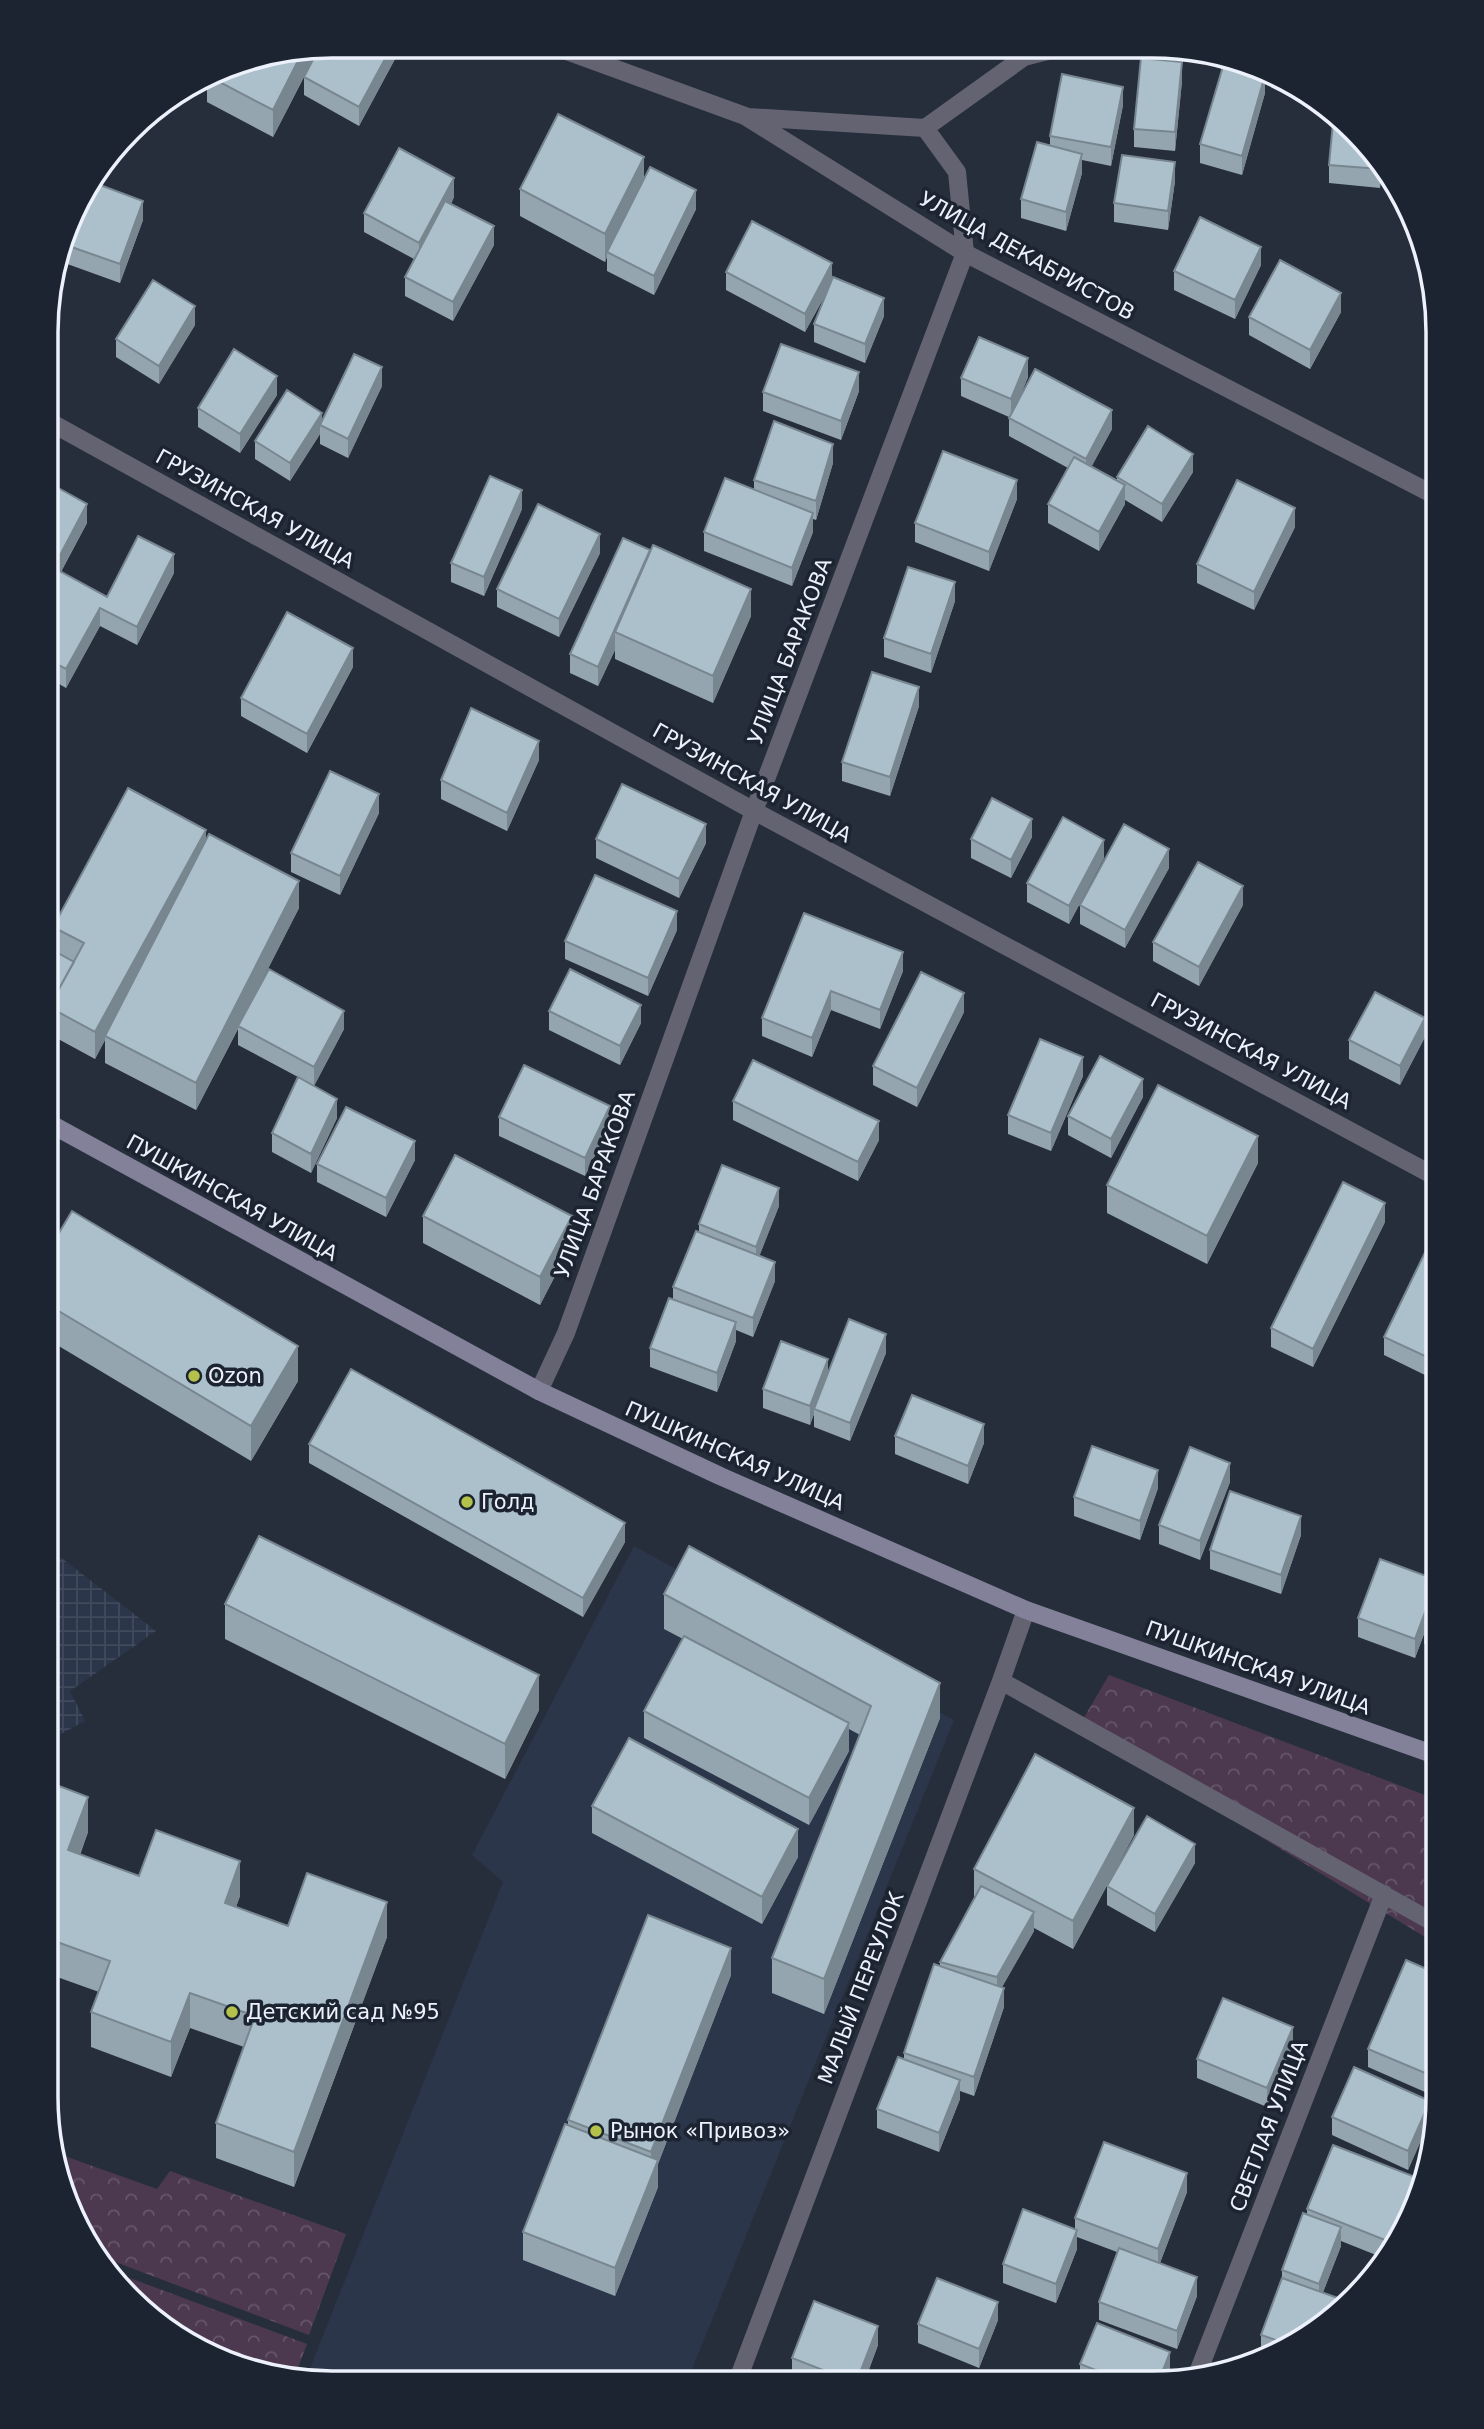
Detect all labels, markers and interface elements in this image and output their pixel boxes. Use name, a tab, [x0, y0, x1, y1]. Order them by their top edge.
street label: УЛИЦА ДЕКАБРИСТОВ	[915, 187, 1139, 325]
street label: ГРУЗИНСКАЯ УЛИЦА	[151, 444, 359, 574]
street label: УЛИЦА БАРАКОВА	[743, 554, 837, 748]
street label: ГРУЗИНСКАЯ УЛИЦА	[648, 718, 856, 848]
street label: ГРУЗИНСКАЯ УЛИЦА	[1147, 988, 1356, 1114]
street label: УЛИЦА БАРАКОВА	[550, 1086, 640, 1281]
street label: ПУШКИНСКАЯ УЛИЦА	[122, 1130, 342, 1266]
place label: Ozon	[208, 1364, 262, 1388]
marker: Ozon	[186, 1368, 202, 1384]
street label: ПУШКИНСКАЯ УЛИЦА	[622, 1397, 849, 1516]
place label: Голд	[481, 1490, 535, 1514]
marker: Голд	[459, 1494, 475, 1510]
street label: ПУШКИНСКАЯ УЛИЦА	[1142, 1616, 1374, 1720]
street label: МАЛЫЙ ПЕРЕУЛОК	[812, 1888, 909, 2088]
place label: Детский сад №95	[246, 2000, 440, 2024]
marker: Детский сад №95	[224, 2004, 240, 2020]
street label: СВЕТЛАЯ УЛИЦА	[1225, 2036, 1313, 2215]
place label: Рынок «Привоз»	[610, 2119, 790, 2143]
marker: Рынок «Привоз»	[588, 2123, 604, 2139]

